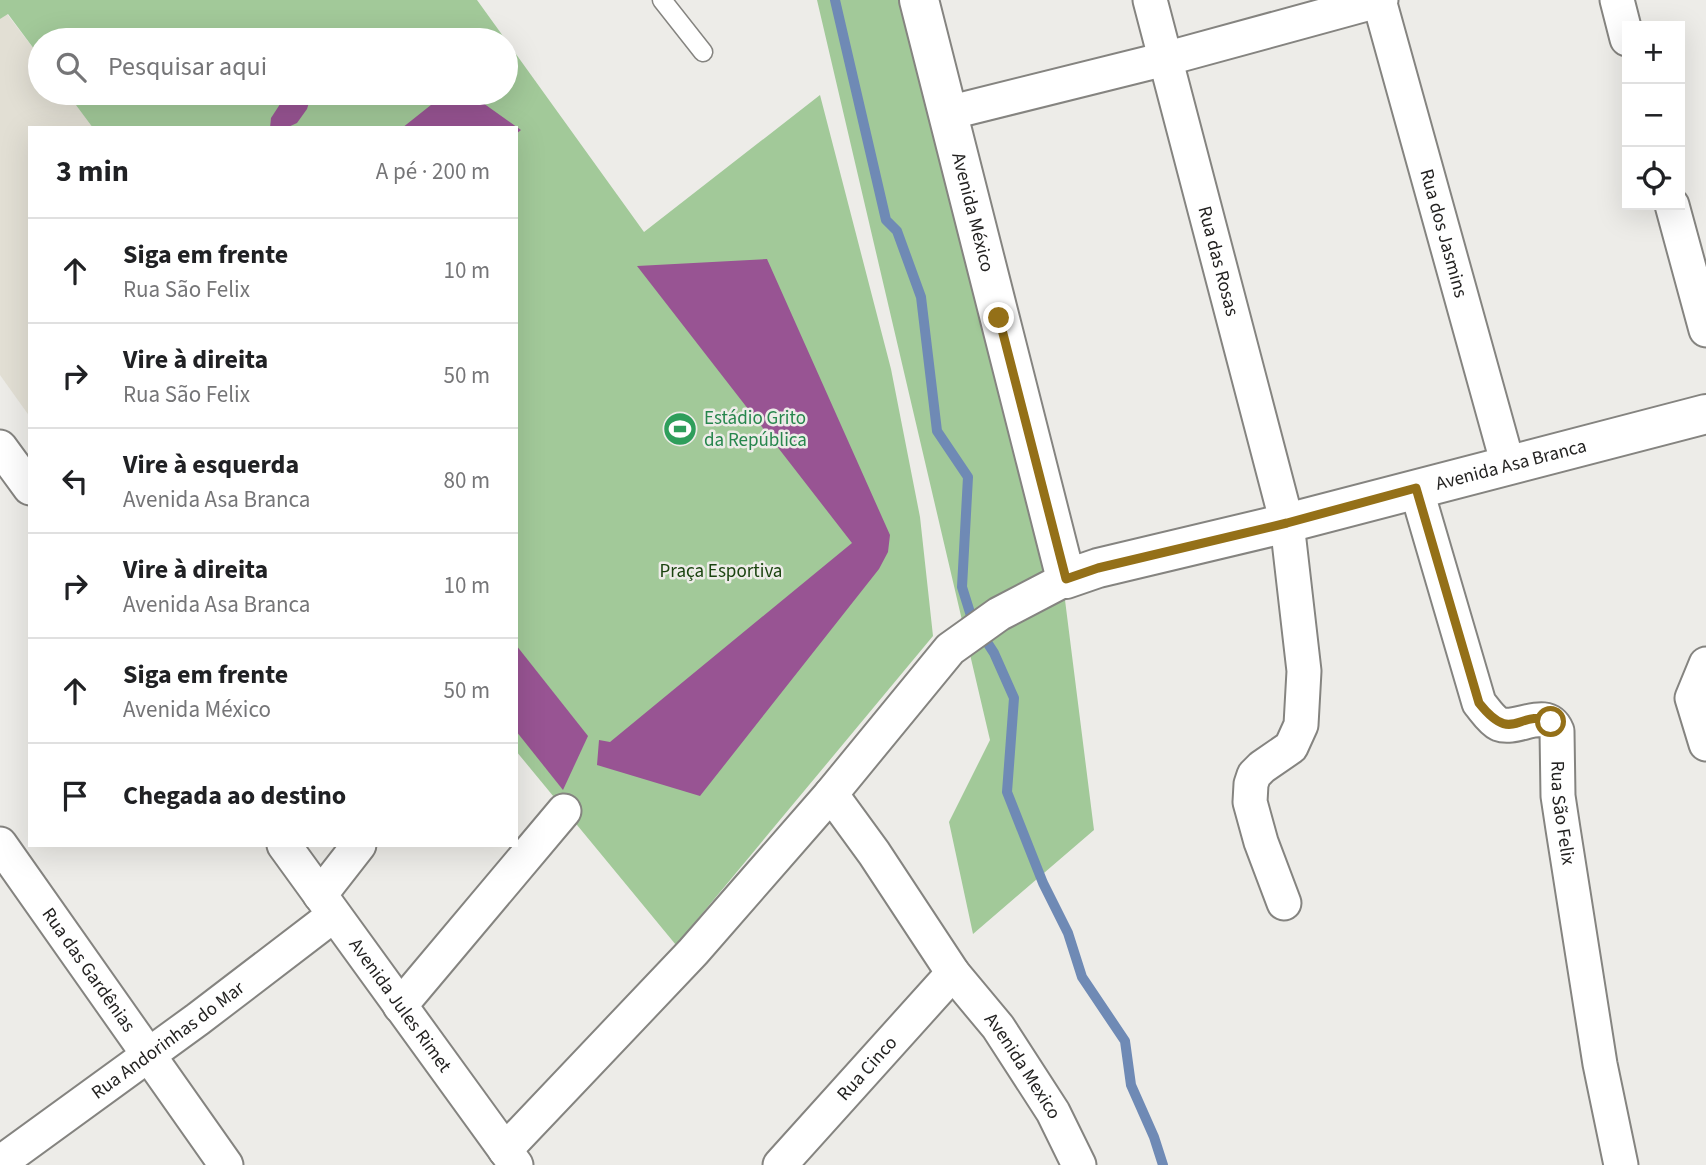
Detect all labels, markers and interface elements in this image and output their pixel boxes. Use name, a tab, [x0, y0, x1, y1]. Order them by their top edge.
map controls	[1622, 21, 1685, 210]
button: +	[1622, 21, 1685, 84]
search box	[28, 28, 518, 105]
icon: search	[52, 48, 90, 86]
text: Pesquisar aqui	[108, 48, 267, 85]
button: −	[1622, 84, 1685, 147]
button: locate	[1622, 147, 1685, 210]
text: 3 min	[56, 150, 129, 193]
street label: Avenida México	[945, 150, 1001, 275]
text: A pé · 200 m	[376, 155, 490, 188]
street label: Rua dos Jasmins	[1413, 166, 1474, 301]
street label: Rua das Rosas	[1191, 203, 1246, 319]
text: Siga em frente	[123, 236, 288, 273]
icon: ahead	[56, 252, 94, 290]
text: 10 m	[443, 254, 490, 287]
text: Rua São Felix	[123, 273, 250, 306]
route end	[983, 302, 1014, 333]
text: Vire à direita	[123, 341, 268, 378]
icon: right	[56, 357, 94, 395]
text: 50 m	[443, 359, 490, 392]
text: Rua São Felix	[123, 378, 250, 411]
place label: Estádio Grito da República	[704, 405, 807, 454]
sports icon: Estádio Grito da República	[661, 410, 699, 448]
street label: Avenida Asa Branca	[1433, 432, 1589, 497]
text: Vire à esquerda	[123, 446, 299, 483]
icon: left	[56, 462, 94, 500]
text: 80 m	[443, 464, 490, 497]
text: Avenida Asa Branca	[123, 483, 310, 516]
text: Vire à direita	[123, 551, 268, 588]
park label: Praça Esportiva	[660, 558, 782, 585]
icon: right	[56, 567, 94, 605]
text: 10 m	[443, 569, 490, 602]
text: Avenida Asa Branca	[123, 588, 310, 621]
text: Siga em frente	[123, 656, 288, 693]
icon: ahead	[56, 672, 94, 710]
text: 50 m	[443, 674, 490, 707]
text: Avenida México	[123, 693, 271, 726]
route start	[1535, 706, 1566, 737]
street label: Rua São Felix	[1544, 760, 1582, 867]
icon: arrive	[56, 777, 94, 815]
text: Chegada ao destino	[123, 777, 346, 814]
street label: Rua das Gardênias	[35, 902, 142, 1038]
street label: Avenida Jules Rimet	[342, 933, 458, 1078]
street label: Rua Andorinhas do Mar	[86, 974, 250, 1106]
street label: Avenida Mexico	[978, 1007, 1068, 1123]
street label: Rua Cinco	[831, 1030, 904, 1107]

